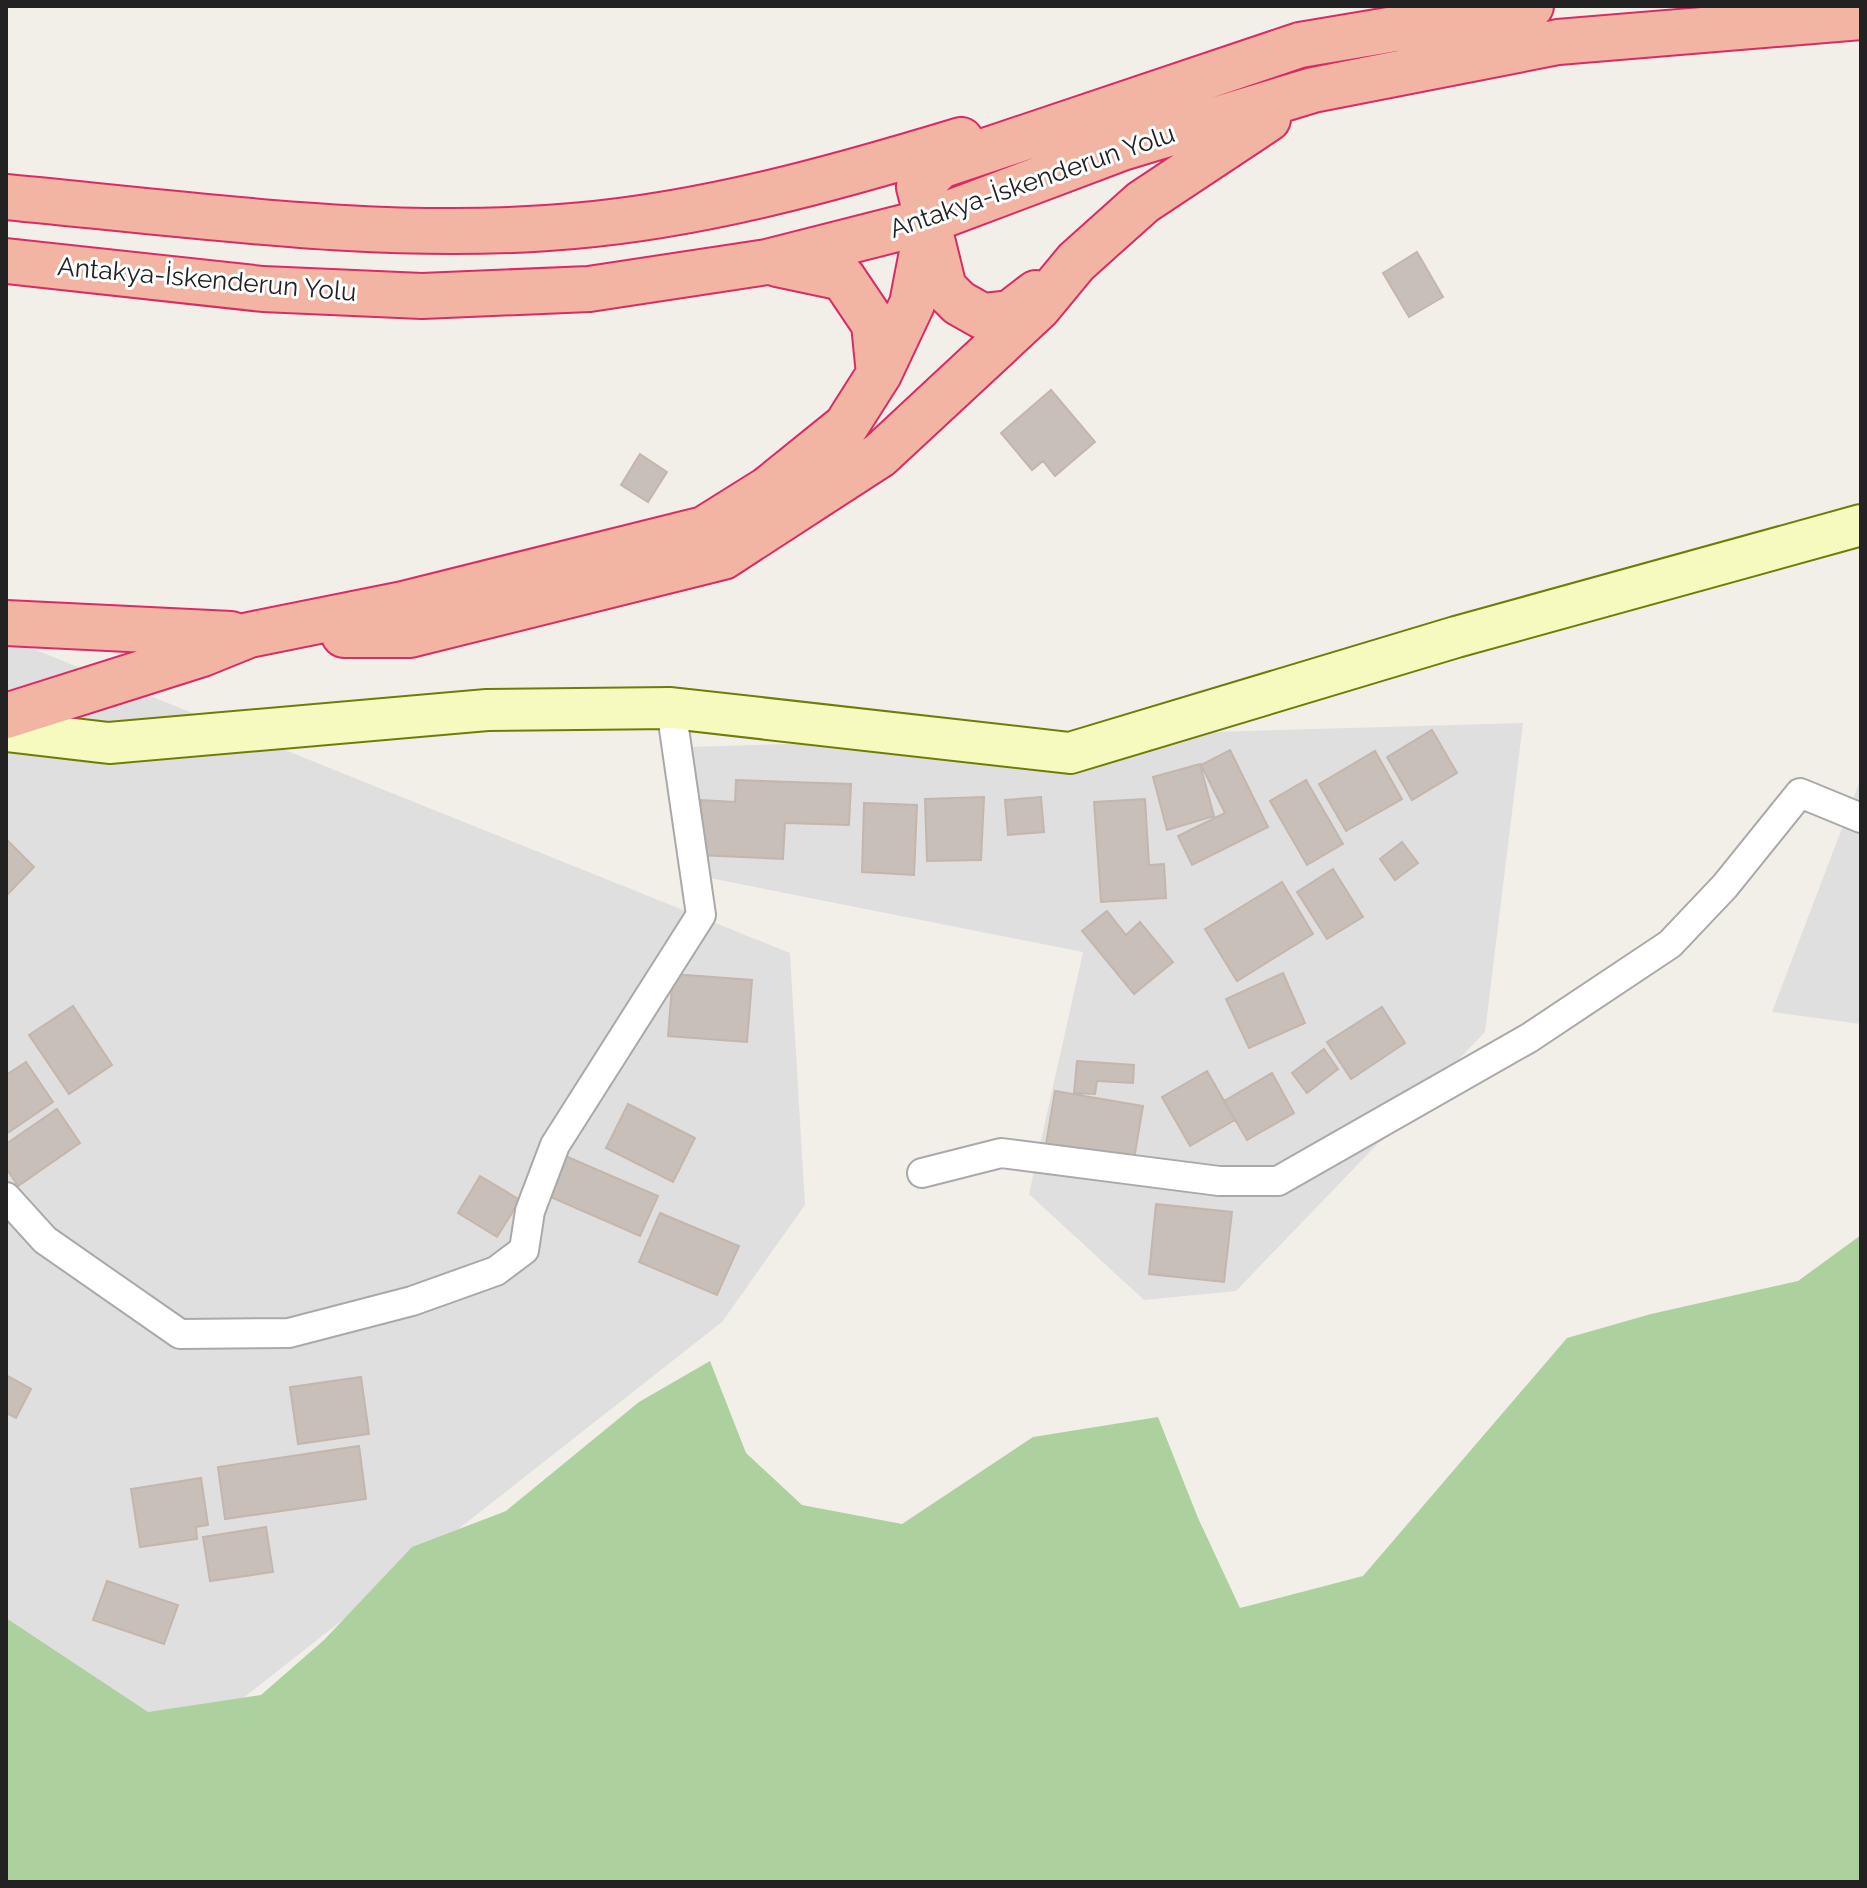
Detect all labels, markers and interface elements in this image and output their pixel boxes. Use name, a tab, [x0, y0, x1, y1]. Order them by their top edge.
street label: Antakya-İskenderun Yolu	[885, 118, 1179, 244]
street label: Antakya-İskenderun Yolu	[56, 251, 358, 307]

